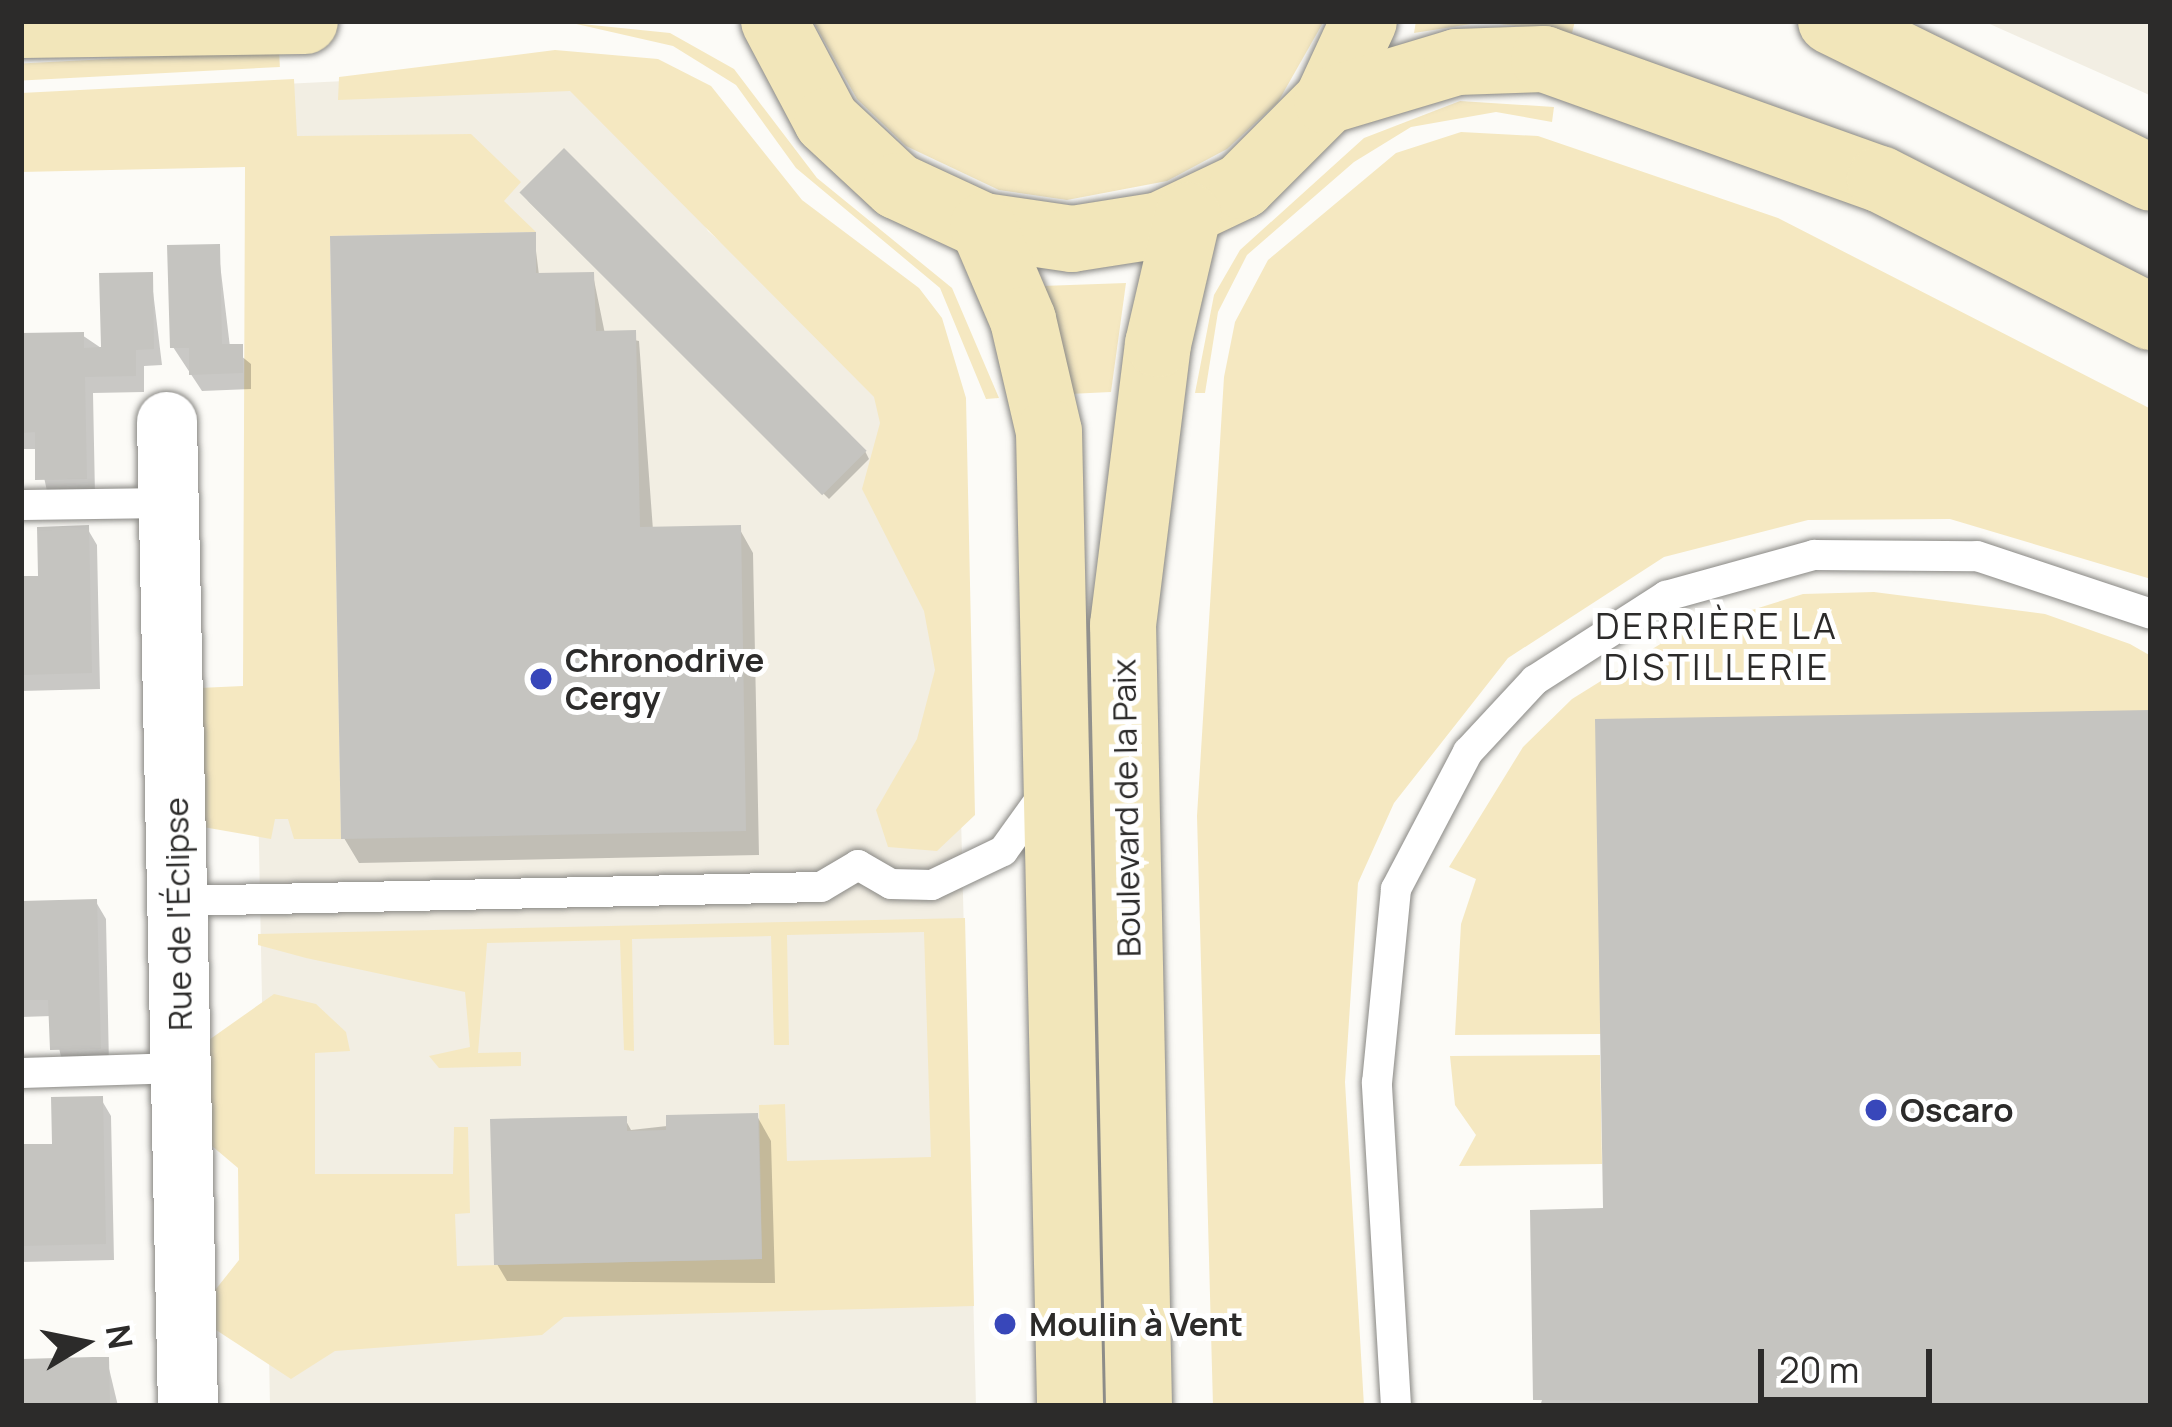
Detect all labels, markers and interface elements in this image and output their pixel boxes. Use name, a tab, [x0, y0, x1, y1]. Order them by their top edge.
district label: DERRIÈRE LA DISTILLERIE	[1595, 603, 1839, 688]
place label: Chronodrive Cergy	[565, 640, 764, 718]
street label: Boulevard de la Paix	[1104, 659, 1148, 957]
marker: Chronodrive Cergy	[528, 666, 554, 692]
street label: Rue de l'Éclipse	[156, 797, 200, 1031]
place label: Oscaro	[1900, 1090, 2014, 1130]
marker: Oscaro	[1863, 1097, 1889, 1123]
north arrow	[24, 1283, 144, 1403]
place label: Moulin à Vent	[1029, 1304, 1243, 1344]
marker: Moulin à Vent	[992, 1311, 1018, 1337]
text: N	[96, 1321, 144, 1352]
scale bar	[1764, 1325, 1938, 1399]
text: 20 m	[1779, 1345, 1859, 1394]

